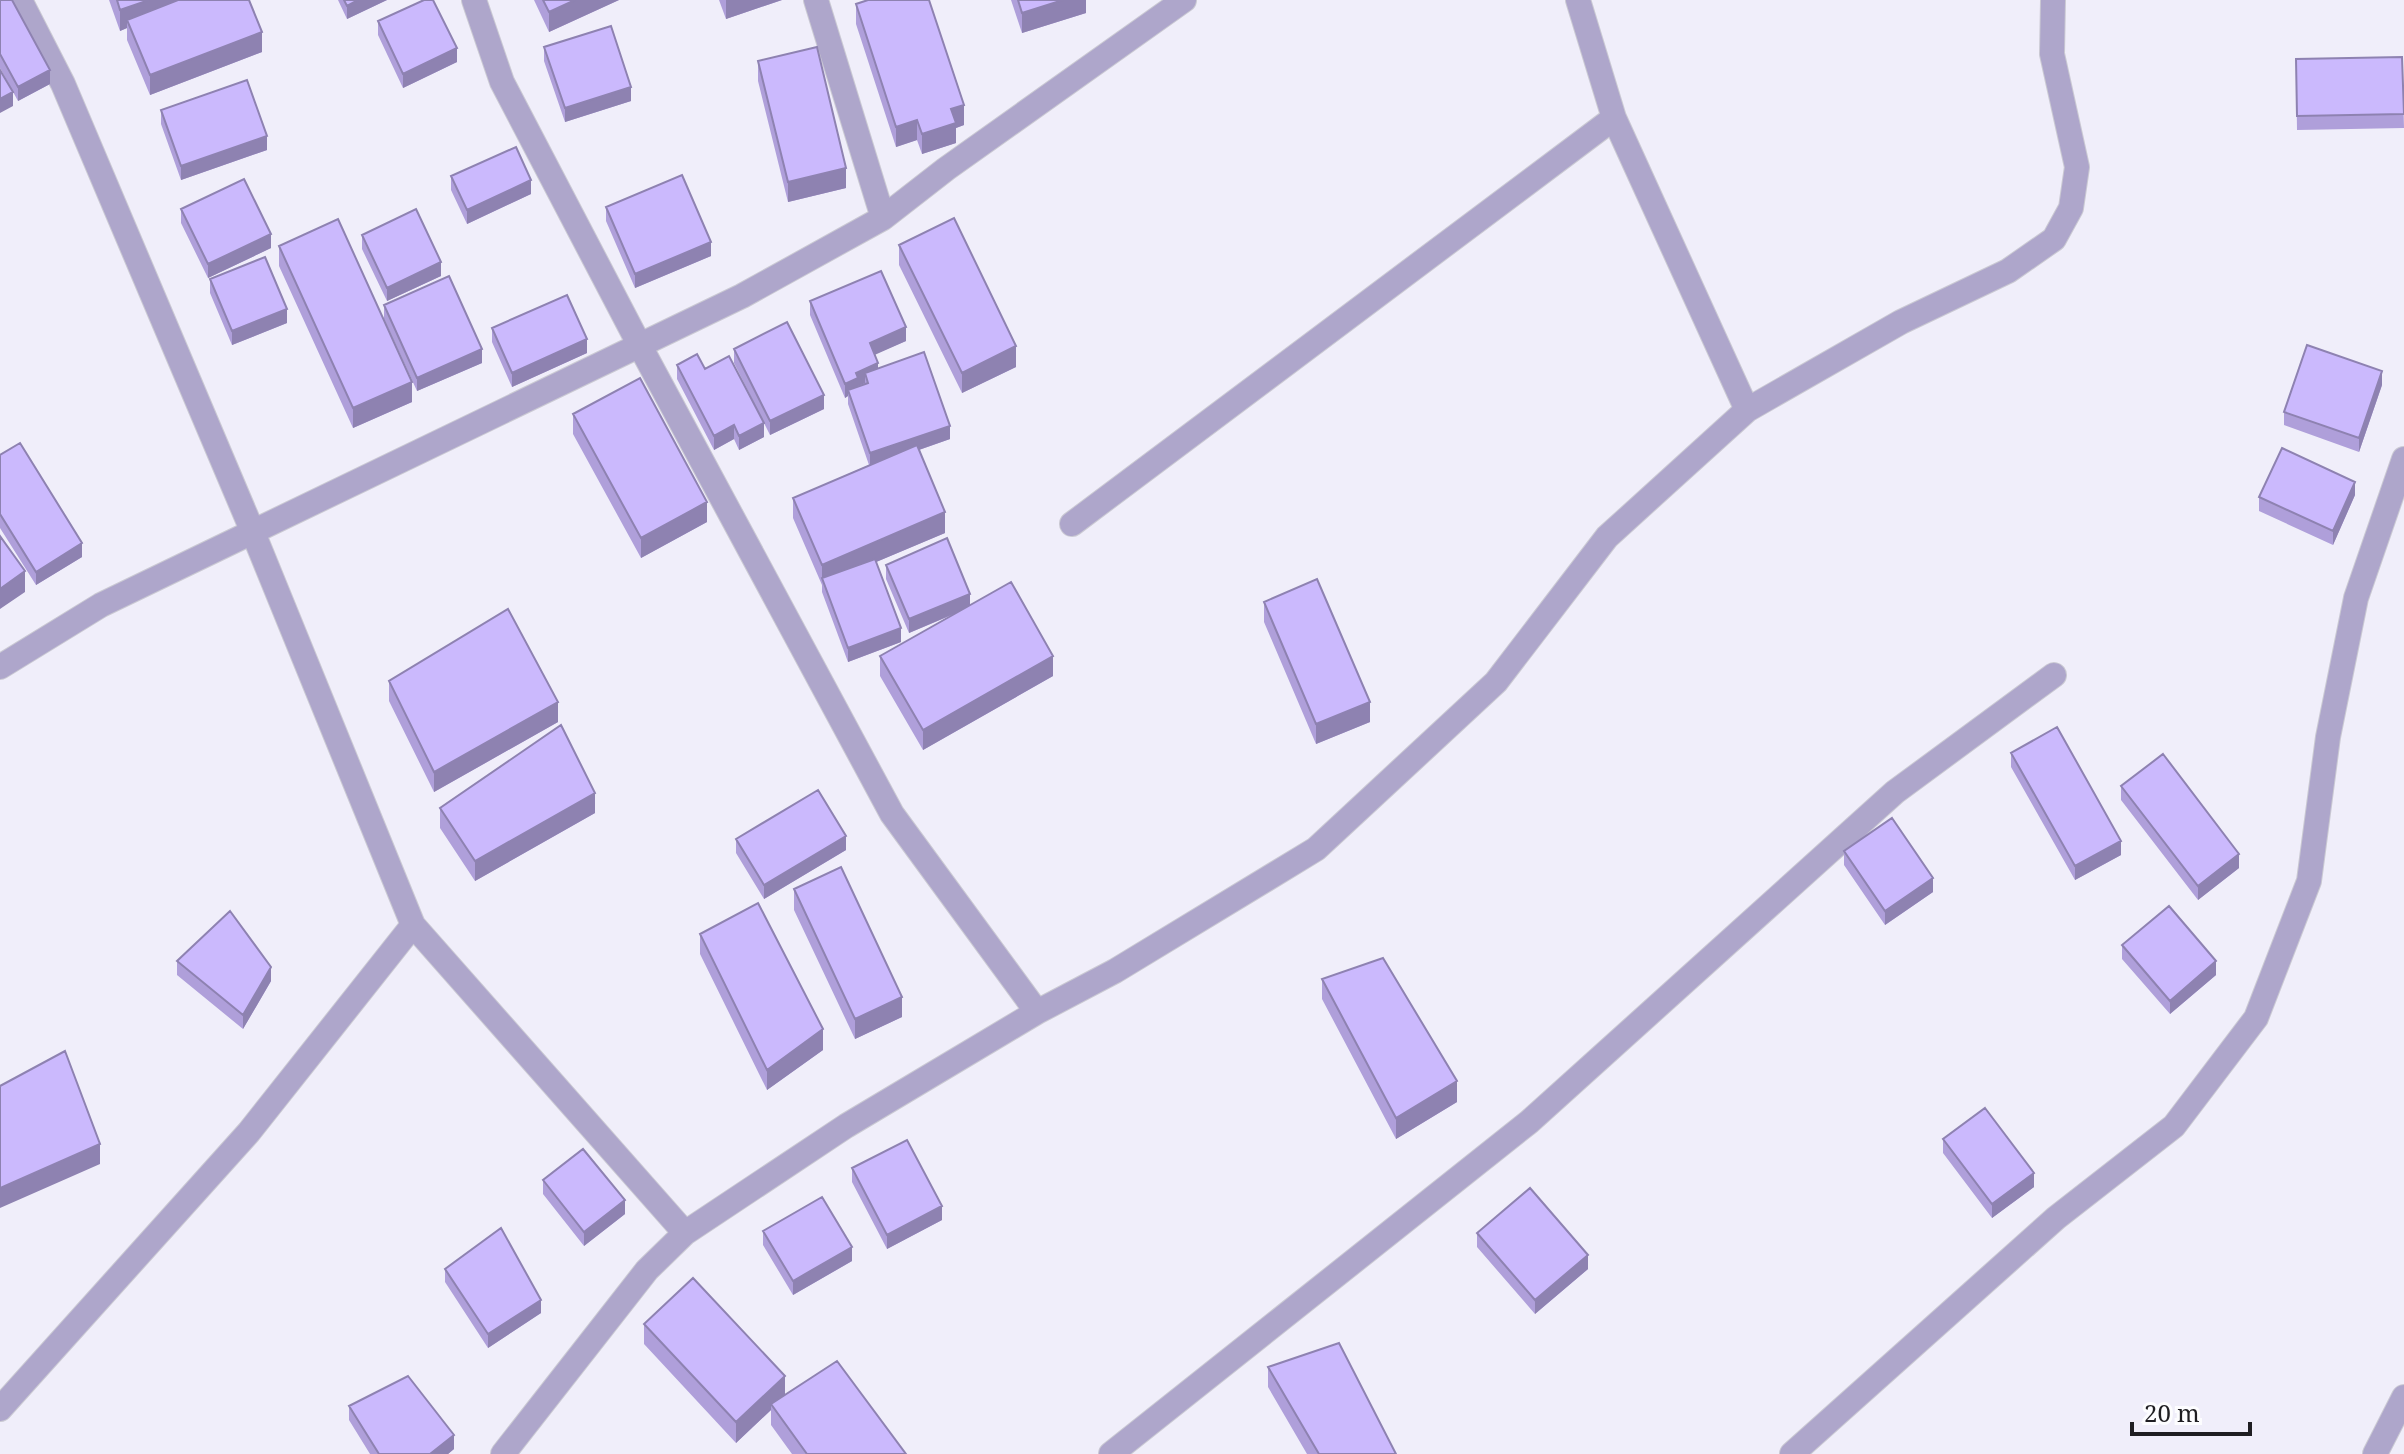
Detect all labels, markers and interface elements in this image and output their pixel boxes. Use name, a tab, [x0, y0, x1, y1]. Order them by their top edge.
scale bar	[2132, 1386, 2250, 1436]
text: 20 m	[2144, 1396, 2200, 1429]

